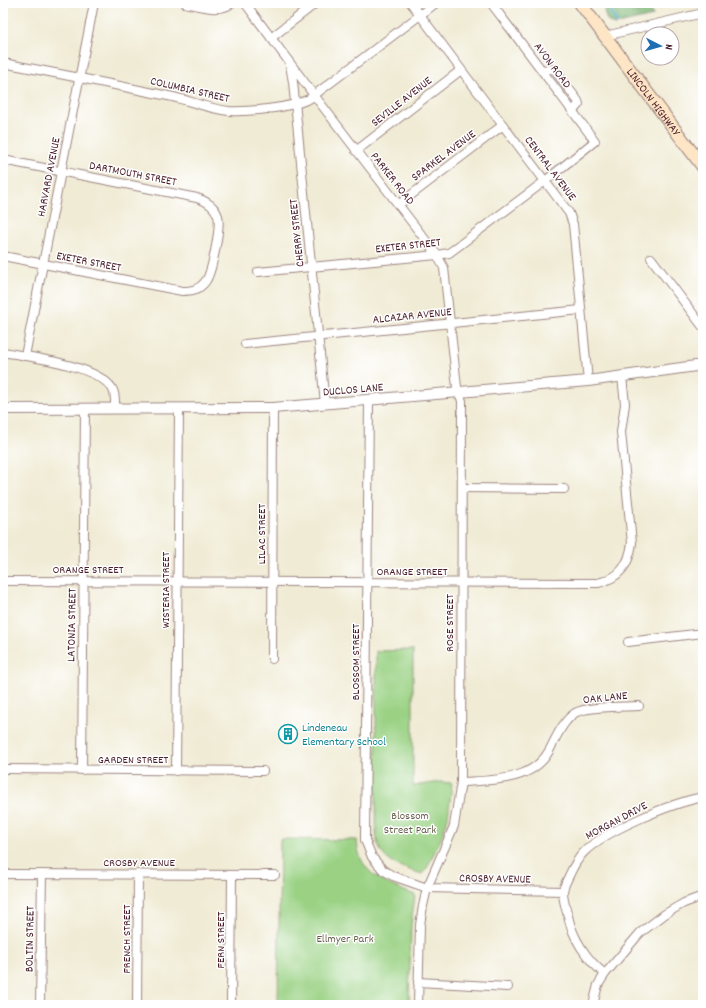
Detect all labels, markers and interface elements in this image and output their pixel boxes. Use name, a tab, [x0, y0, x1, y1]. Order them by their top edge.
north arrow	[640, 26, 680, 66]
street label: AVON ROAD	[529, 39, 575, 92]
text: N	[660, 43, 676, 51]
street label: LINCOLN HIGHWAY	[622, 65, 684, 140]
street label: COLUMBIA STREET	[148, 73, 231, 108]
street label: SEVILLE AVENUE	[368, 73, 436, 131]
street label: SPARKEL AVENUE	[408, 126, 480, 186]
street label: CENTRAL AVENUE	[520, 133, 580, 205]
street label: HARVARD AVENUE	[33, 136, 66, 218]
street label: PARKER ROAD	[366, 149, 418, 209]
street label: DARTMOUTH STREET	[88, 158, 178, 191]
street label: CHERRY STREET	[285, 198, 309, 268]
street label: EXETER STREET	[375, 235, 442, 258]
street label: EXETER STREET	[55, 248, 123, 277]
street label: ALCAZAR AVENUE	[372, 304, 453, 329]
street label: DUCLOS LANE	[322, 379, 385, 402]
street label: LILAC STREET	[254, 504, 271, 564]
street label: WISTERIA STREET	[158, 551, 175, 628]
street label: ORANGE STREET	[52, 562, 124, 579]
street label: ORANGE STREET	[376, 564, 448, 581]
street label: LATONIA STREET	[63, 588, 82, 662]
street label: ROSE STREET	[442, 594, 459, 652]
street label: BLOSSOM STREET	[348, 624, 365, 700]
street label: OAK LANE	[582, 688, 629, 709]
place label: Lindeneau Elementary School	[302, 720, 386, 751]
building icon: Lindeneau Elementary School	[277, 723, 299, 745]
street label: GARDEN STREET	[98, 752, 168, 769]
street label: MORGAN DRIVE	[583, 798, 651, 845]
park label: Blossom Street Park	[384, 808, 436, 839]
street label: CROSBY AVENUE	[103, 855, 175, 872]
street label: CROSBY AVENUE	[459, 870, 532, 889]
street label: FRENCH STREET	[119, 904, 136, 974]
street label: BOLTIN STREET	[21, 906, 40, 972]
street label: FERN STREET	[213, 911, 230, 968]
park label: Ellmyer Park	[316, 931, 374, 948]

